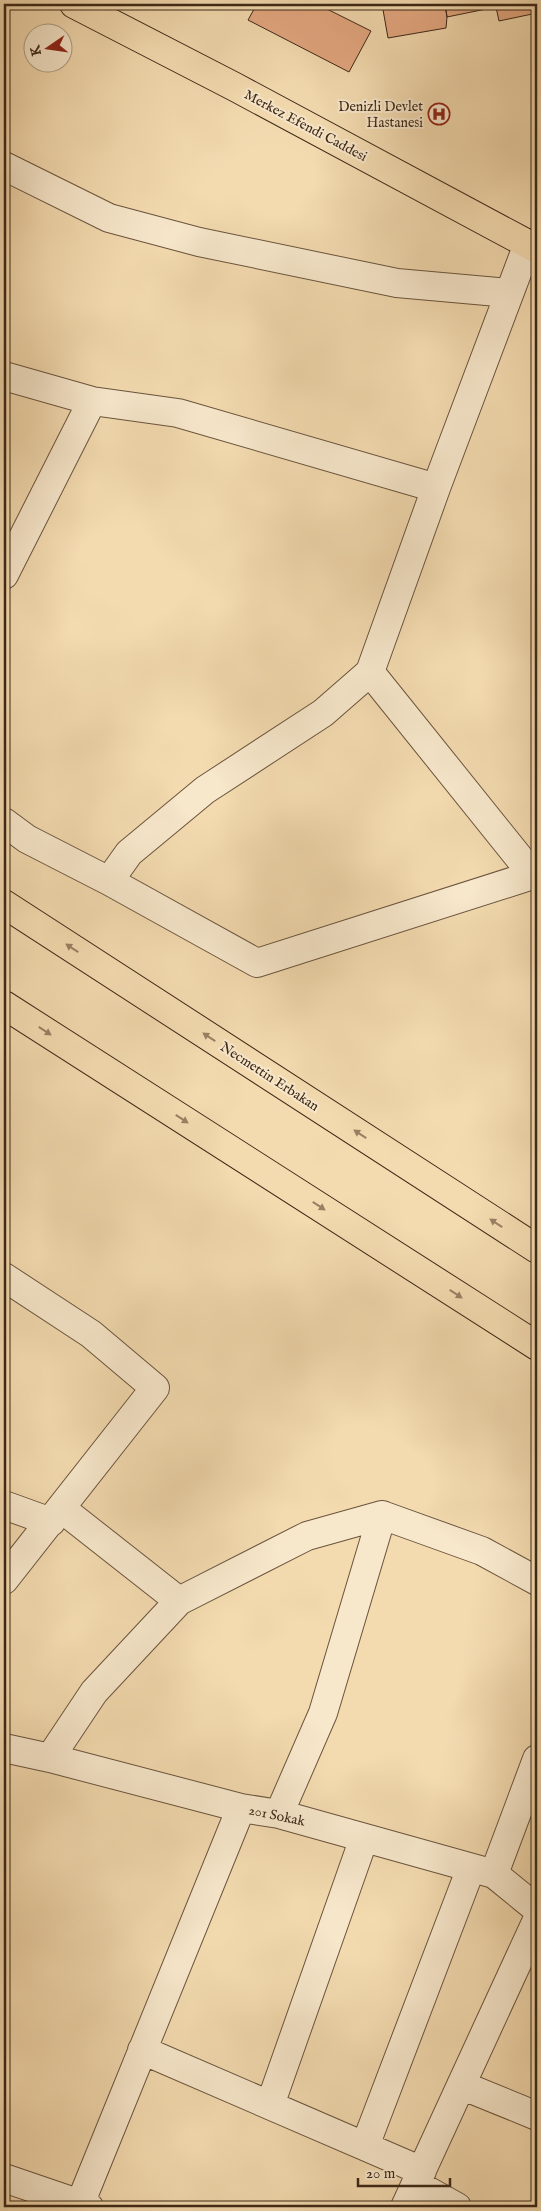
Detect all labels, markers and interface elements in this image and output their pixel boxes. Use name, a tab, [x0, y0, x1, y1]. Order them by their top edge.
north arrow	[22, 22, 72, 72]
text: K	[26, 43, 46, 58]
street label: Merkez Efendi Caddesi	[241, 86, 370, 166]
place label: Denizli Devlet Hastanesi	[338, 98, 423, 132]
hospital icon: Denizli Devlet Hastanesi	[427, 102, 451, 126]
one-way arrow	[66, 943, 79, 953]
one-way arrow	[38, 1027, 51, 1036]
one-way arrow	[202, 1032, 215, 1041]
street label: Necmettin Erbakan	[216, 1038, 323, 1116]
one-way arrow	[175, 1114, 188, 1124]
one-way arrow	[353, 1130, 367, 1139]
one-way arrow	[312, 1202, 325, 1211]
one-way arrow	[490, 1218, 503, 1227]
one-way arrow	[449, 1289, 462, 1299]
street label: 201 Sokak	[247, 1801, 307, 1831]
scale bar	[358, 2156, 451, 2188]
text: 20 m	[366, 2164, 396, 2183]

